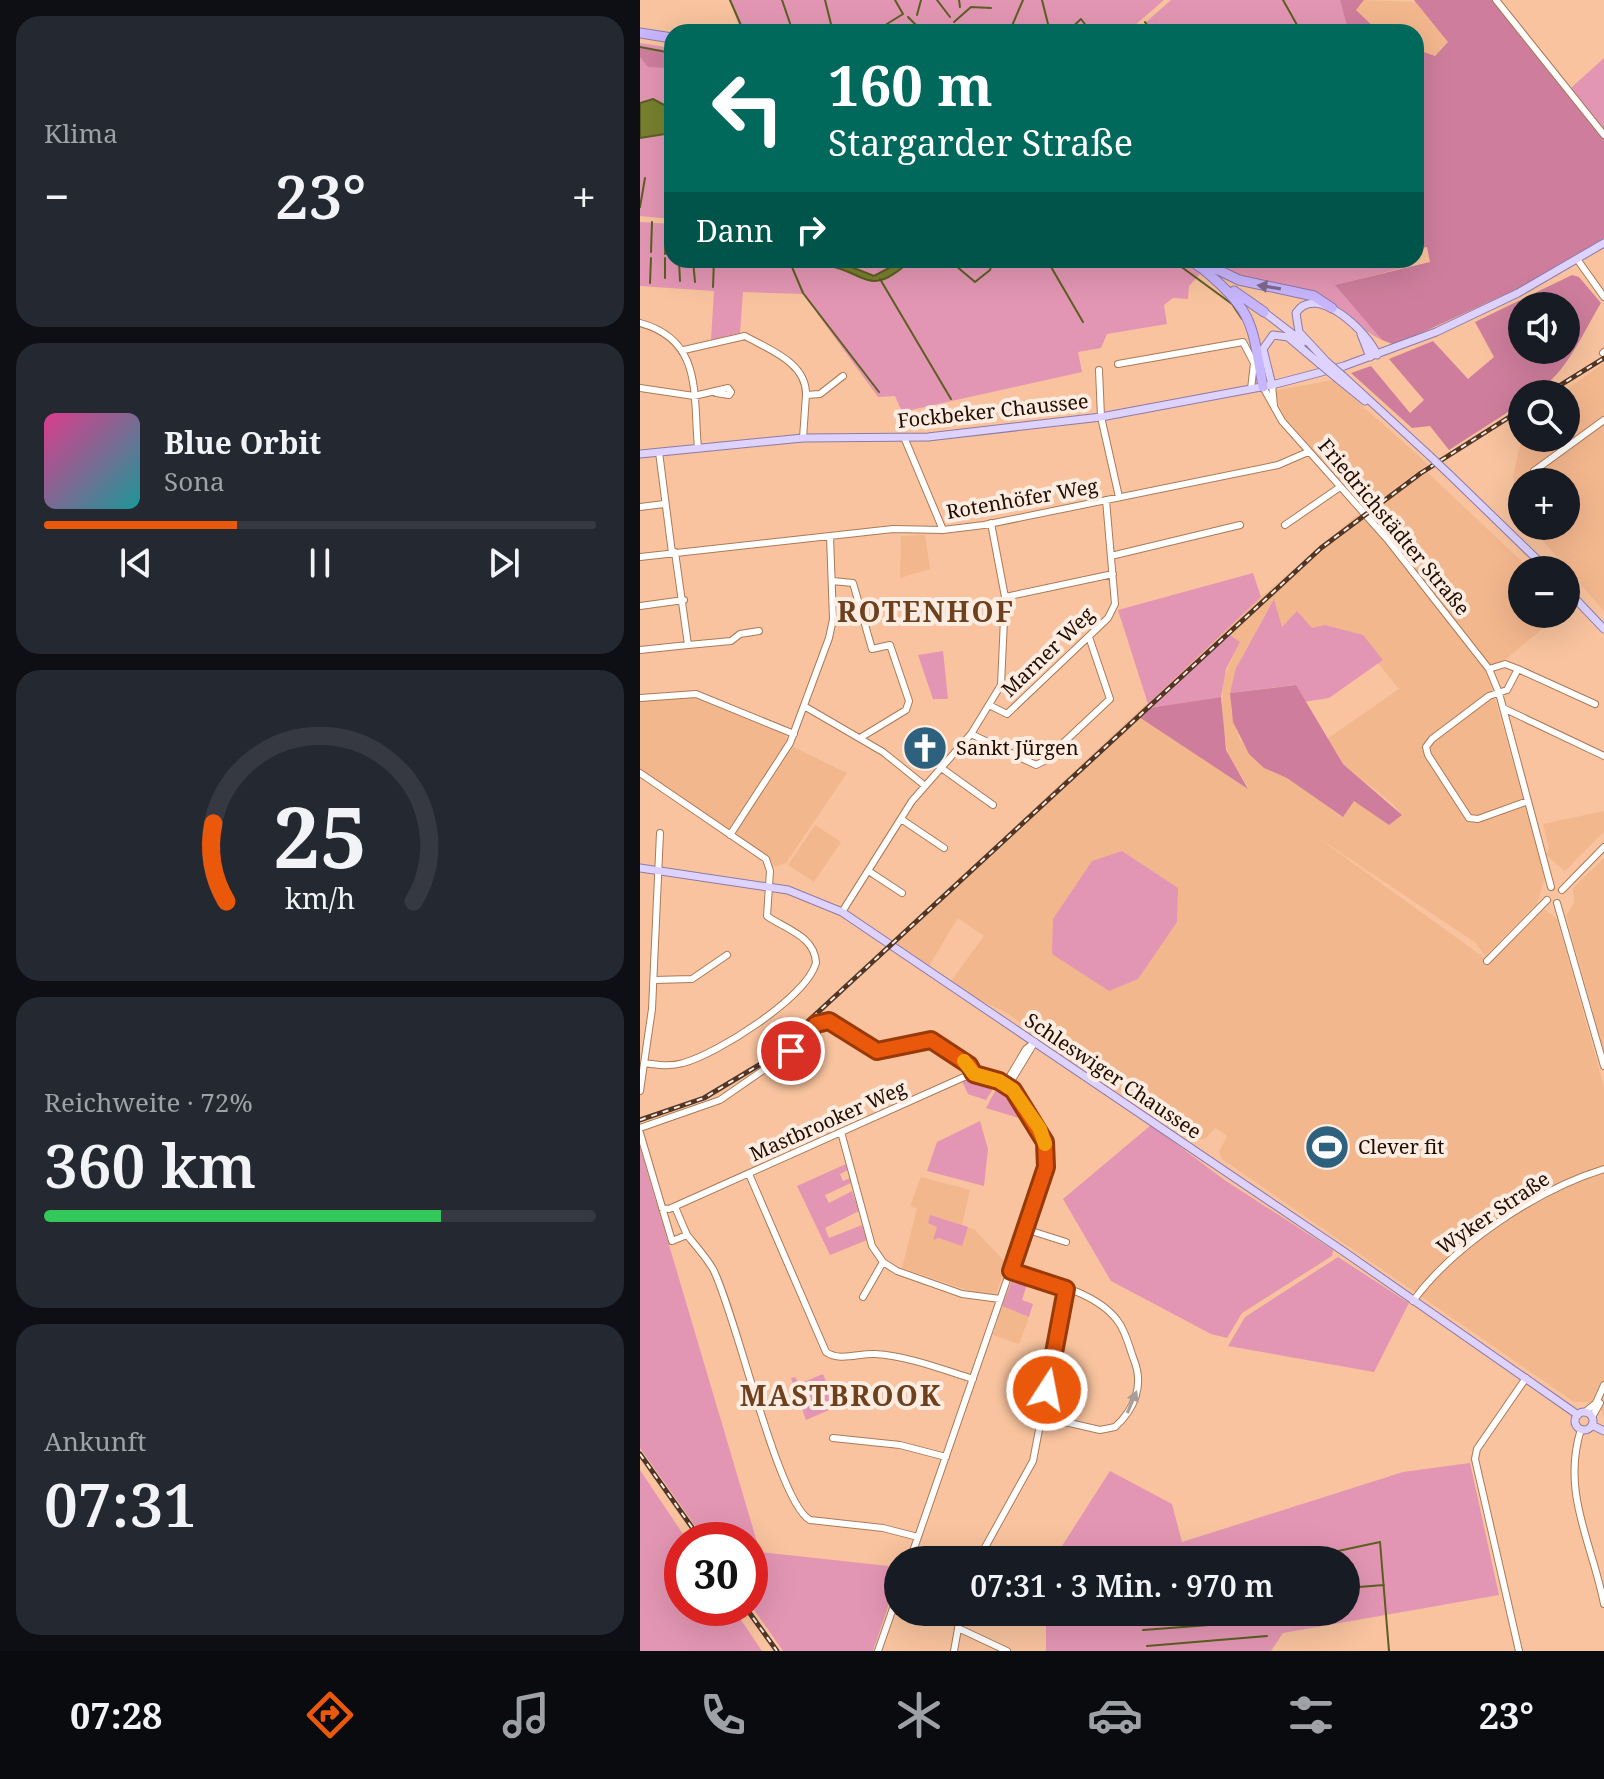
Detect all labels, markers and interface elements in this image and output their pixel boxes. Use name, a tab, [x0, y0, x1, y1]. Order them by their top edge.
text: 160 m	[828, 46, 993, 122]
icon: left	[696, 56, 800, 160]
text: Klima	[44, 115, 118, 151]
text: Stargarder Straße	[828, 118, 1133, 167]
text: 23°	[275, 155, 366, 237]
text: −	[44, 166, 69, 226]
text: +	[571, 166, 596, 226]
icon: right	[789, 208, 833, 252]
text: Dann	[696, 210, 773, 251]
one-way arrow	[1257, 280, 1282, 292]
map controls	[1508, 292, 1580, 628]
button: sound	[1508, 292, 1580, 364]
button: search	[1508, 380, 1580, 452]
street label: Fockbeker Chaussee	[896, 387, 1090, 434]
text: Blue Orbit	[164, 422, 321, 463]
street label: Friedrichstädter Straße	[1312, 433, 1476, 621]
text: Sona	[164, 463, 225, 499]
button: +	[1508, 468, 1580, 540]
street label: Rotenhöfer Weg	[944, 472, 1100, 525]
icon: previous	[114, 541, 158, 585]
icon: pause	[298, 541, 342, 585]
icon: next	[482, 541, 526, 585]
button: −	[1508, 556, 1580, 628]
district label: ROTENHOF	[837, 592, 1015, 630]
street label: Marner Weg	[996, 600, 1100, 703]
church icon: Sankt Jürgen	[901, 724, 949, 772]
place label: Sankt Jürgen	[956, 734, 1079, 761]
text: 25	[273, 778, 367, 891]
text: km/h	[285, 878, 355, 917]
street label: Schleswiger Chaussee	[1020, 1006, 1207, 1145]
pin	[757, 1017, 825, 1085]
icon: arrive	[769, 1029, 813, 1073]
street label: Mastbrooker Weg	[745, 1074, 911, 1167]
text: Reichweite · 72%	[44, 1084, 253, 1120]
sports icon: Clever fit	[1303, 1123, 1351, 1171]
text: 360 km	[44, 1124, 256, 1206]
place label: Clever fit	[1358, 1133, 1444, 1160]
street label: Wyker Straße	[1431, 1165, 1554, 1260]
position arrow	[1005, 1348, 1089, 1432]
district label: MASTBROOK	[740, 1376, 942, 1414]
one-way arrow	[1126, 1390, 1139, 1413]
text: Ankunft	[44, 1423, 146, 1459]
text: 07:31	[44, 1463, 197, 1545]
speed limit sign: 30	[664, 1522, 768, 1626]
text: 07:31 · 3 Min. · 970 m	[970, 1565, 1274, 1606]
icon: directions	[302, 1687, 358, 1743]
icon: music	[498, 1687, 554, 1743]
icon: phone	[695, 1687, 751, 1743]
icon: climate	[891, 1687, 947, 1743]
icon: car	[1087, 1687, 1143, 1743]
icon: filters	[1283, 1687, 1339, 1743]
text: 07:28	[70, 1691, 162, 1740]
text: 23°	[1479, 1691, 1534, 1740]

